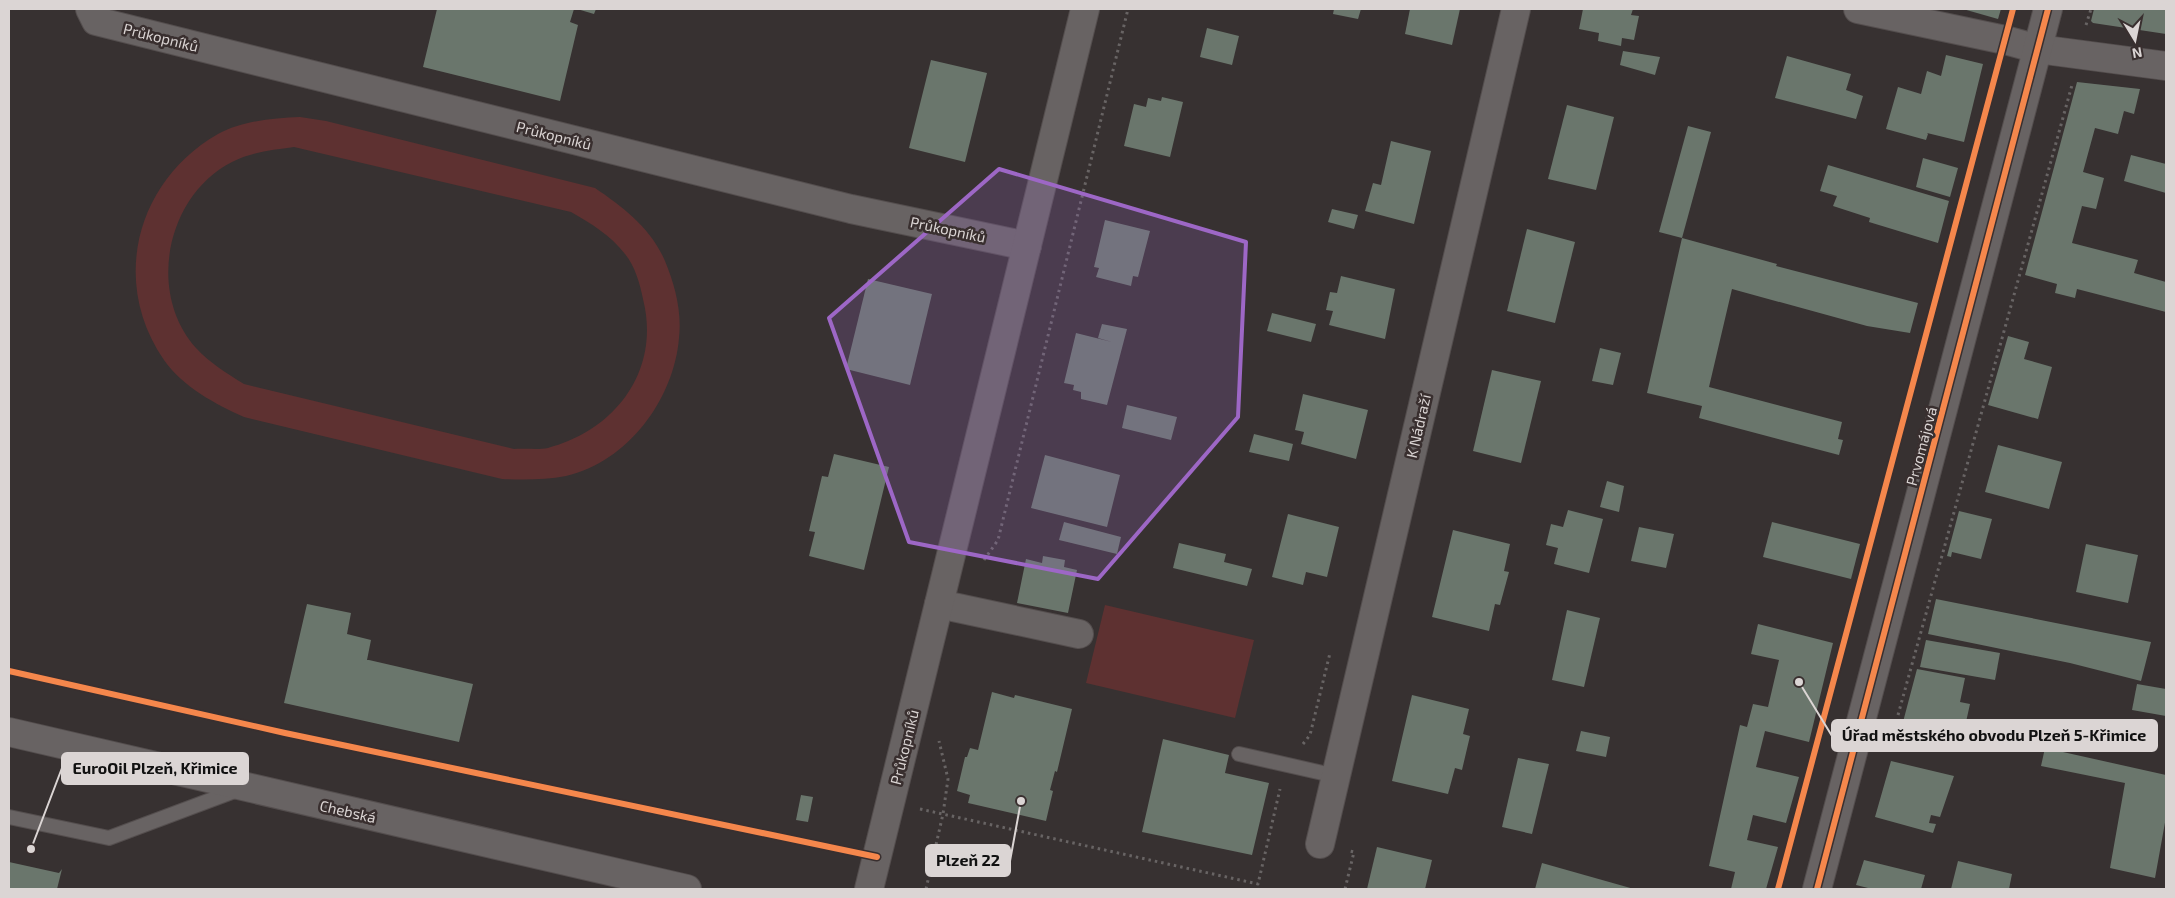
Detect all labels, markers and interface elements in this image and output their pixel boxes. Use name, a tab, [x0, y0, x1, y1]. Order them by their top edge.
north arrow	[2110, 15, 2160, 65]
street label: Průkopníků	[122, 19, 200, 55]
text: N	[2131, 44, 2144, 63]
street label: Průkopníků	[515, 117, 593, 153]
street label: Průkopníků	[909, 212, 987, 246]
street label: K Nádraží	[1402, 391, 1434, 460]
street label: Prvomájová	[1902, 405, 1941, 488]
street label: Průkopníků	[886, 708, 922, 786]
callout: Úřad městského obvodu Plzeň 5-Křimice	[1832, 720, 2157, 751]
text: Úřad městského obvodu Plzeň 5-Křimice	[1842, 725, 2146, 744]
callout: EuroOil Plzeň, Křimice	[62, 753, 248, 784]
text: EuroOil Plzeň, Křimice	[72, 758, 238, 777]
street label: Chebská	[318, 796, 378, 826]
callout: Plzeň 22	[926, 845, 1010, 876]
text: Plzeň 22	[936, 850, 1000, 869]

